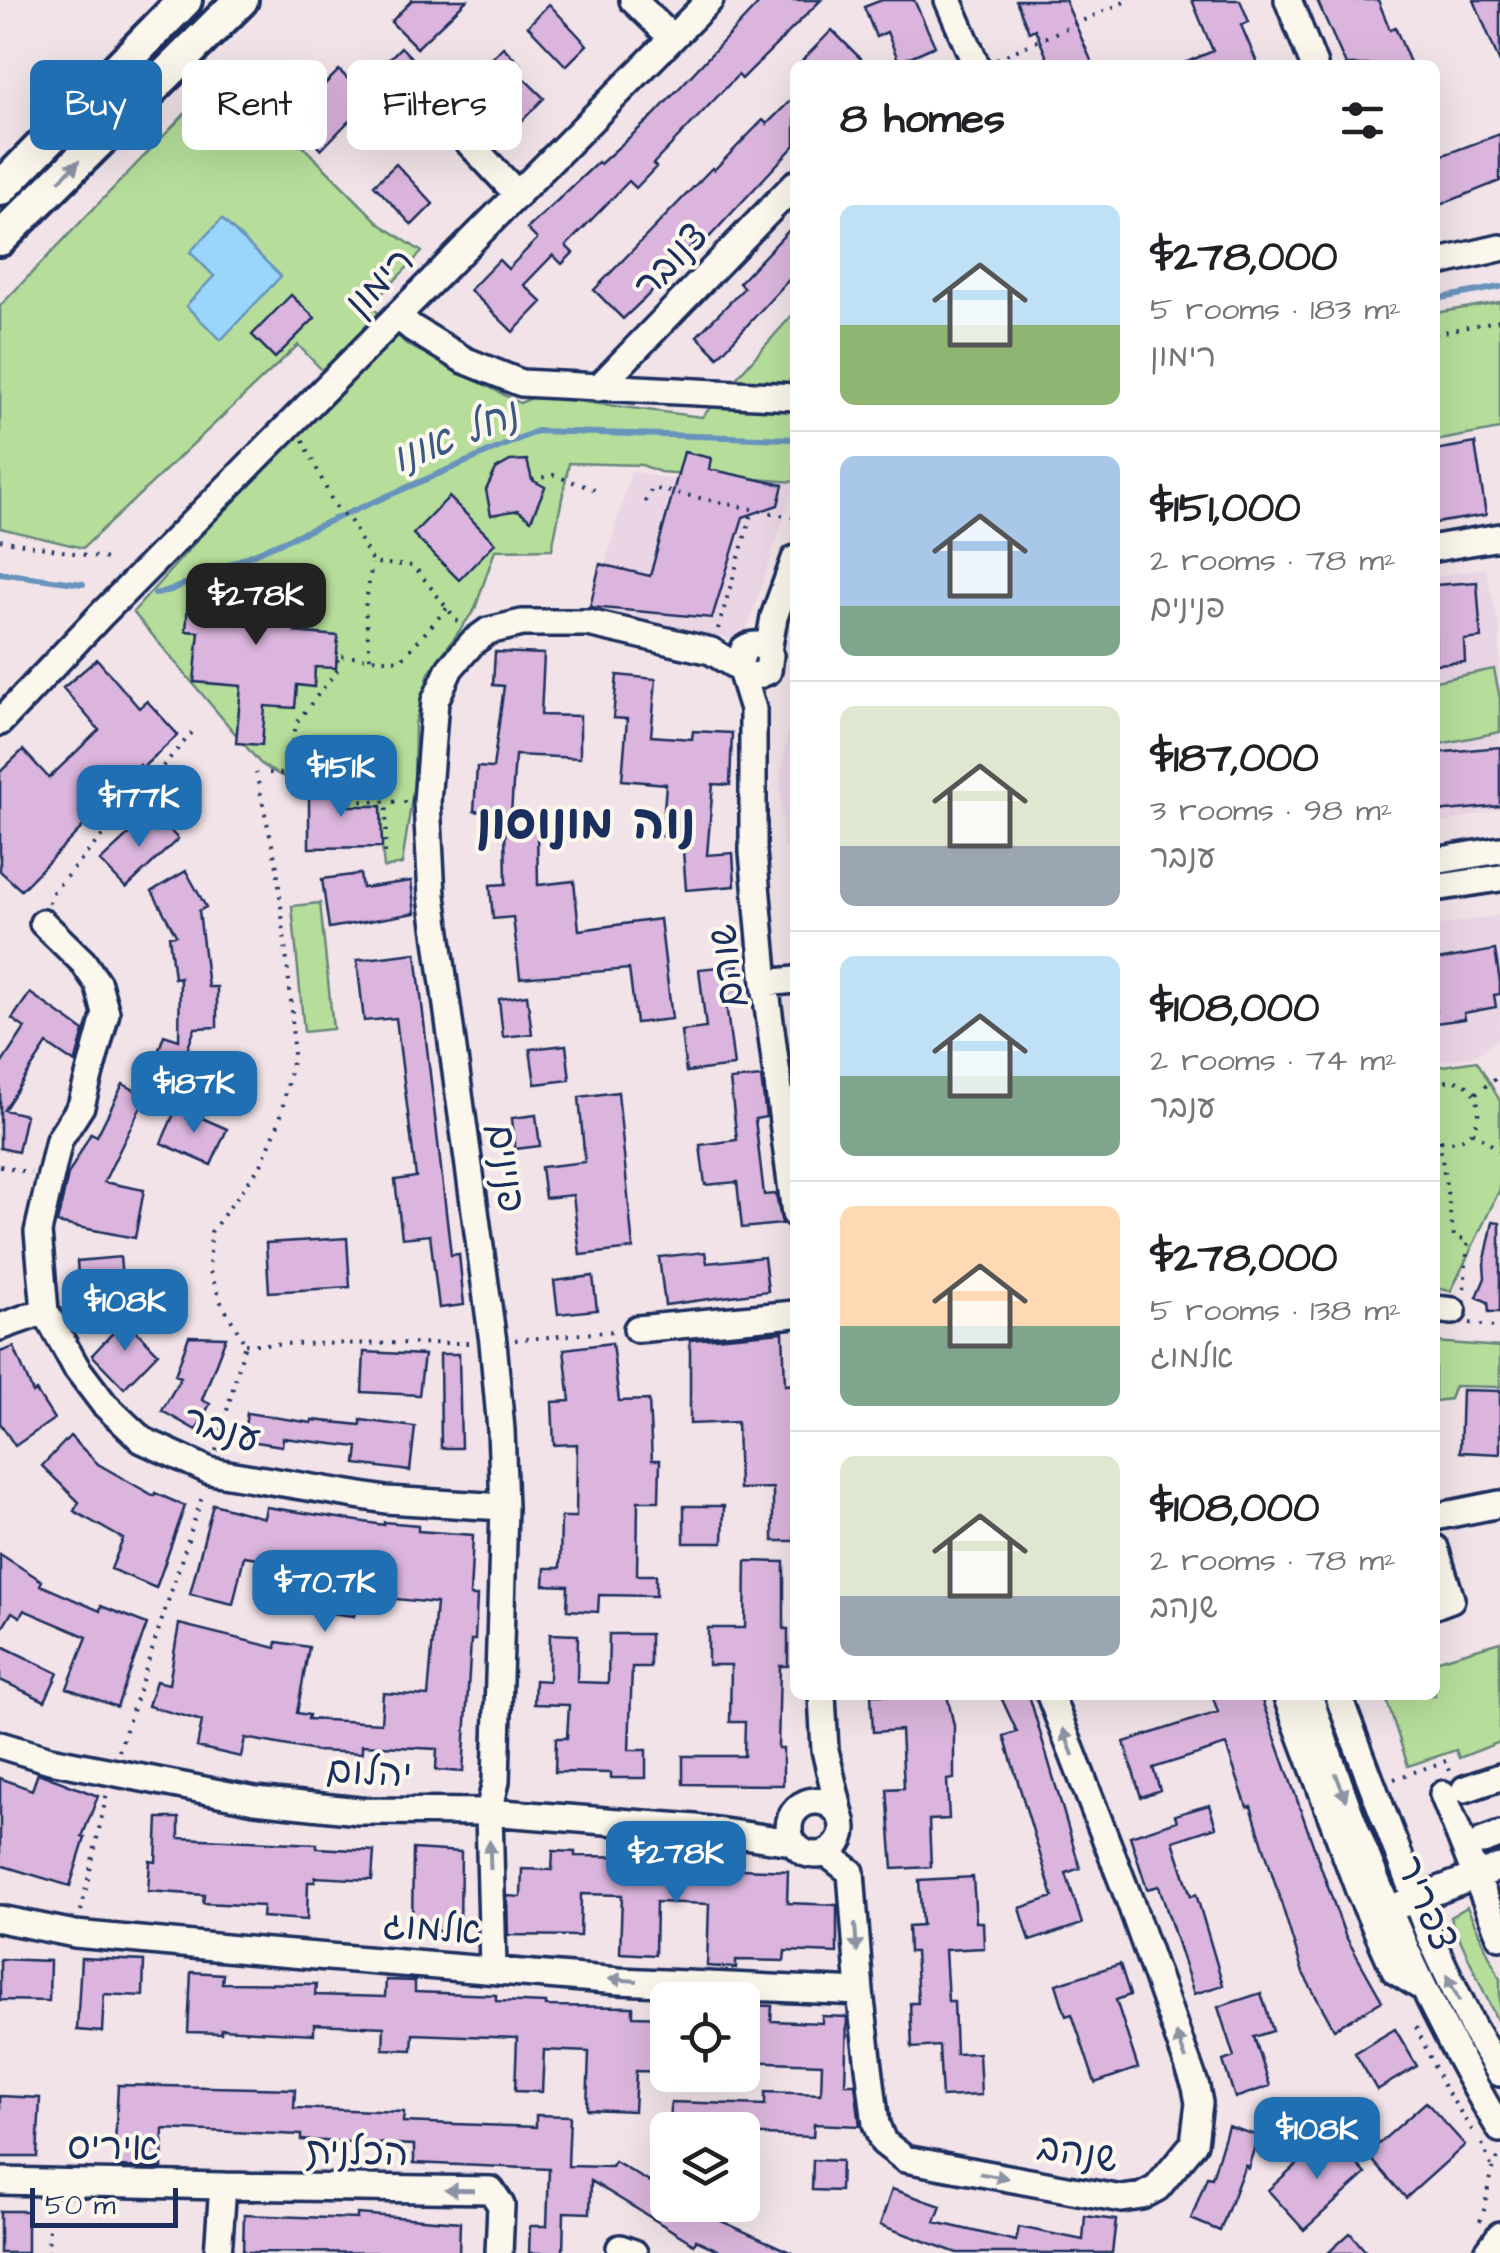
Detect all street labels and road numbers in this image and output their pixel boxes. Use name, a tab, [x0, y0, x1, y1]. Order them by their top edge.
street label: צנובר	[622, 212, 721, 311]
street label: רימון	[334, 236, 427, 329]
street label: שוהם	[698, 921, 758, 1010]
street label: פנינים	[473, 1120, 537, 1216]
street label: ענבר	[176, 1393, 266, 1467]
street label: יהלום	[325, 1745, 413, 1801]
street label: צפריר	[1382, 1848, 1468, 1959]
street label: אלמוג	[381, 1900, 483, 1958]
street label: איריס	[67, 2121, 159, 2175]
street label: שנהב	[1034, 2121, 1122, 2187]
street label: הכלנית	[305, 2126, 409, 2180]

